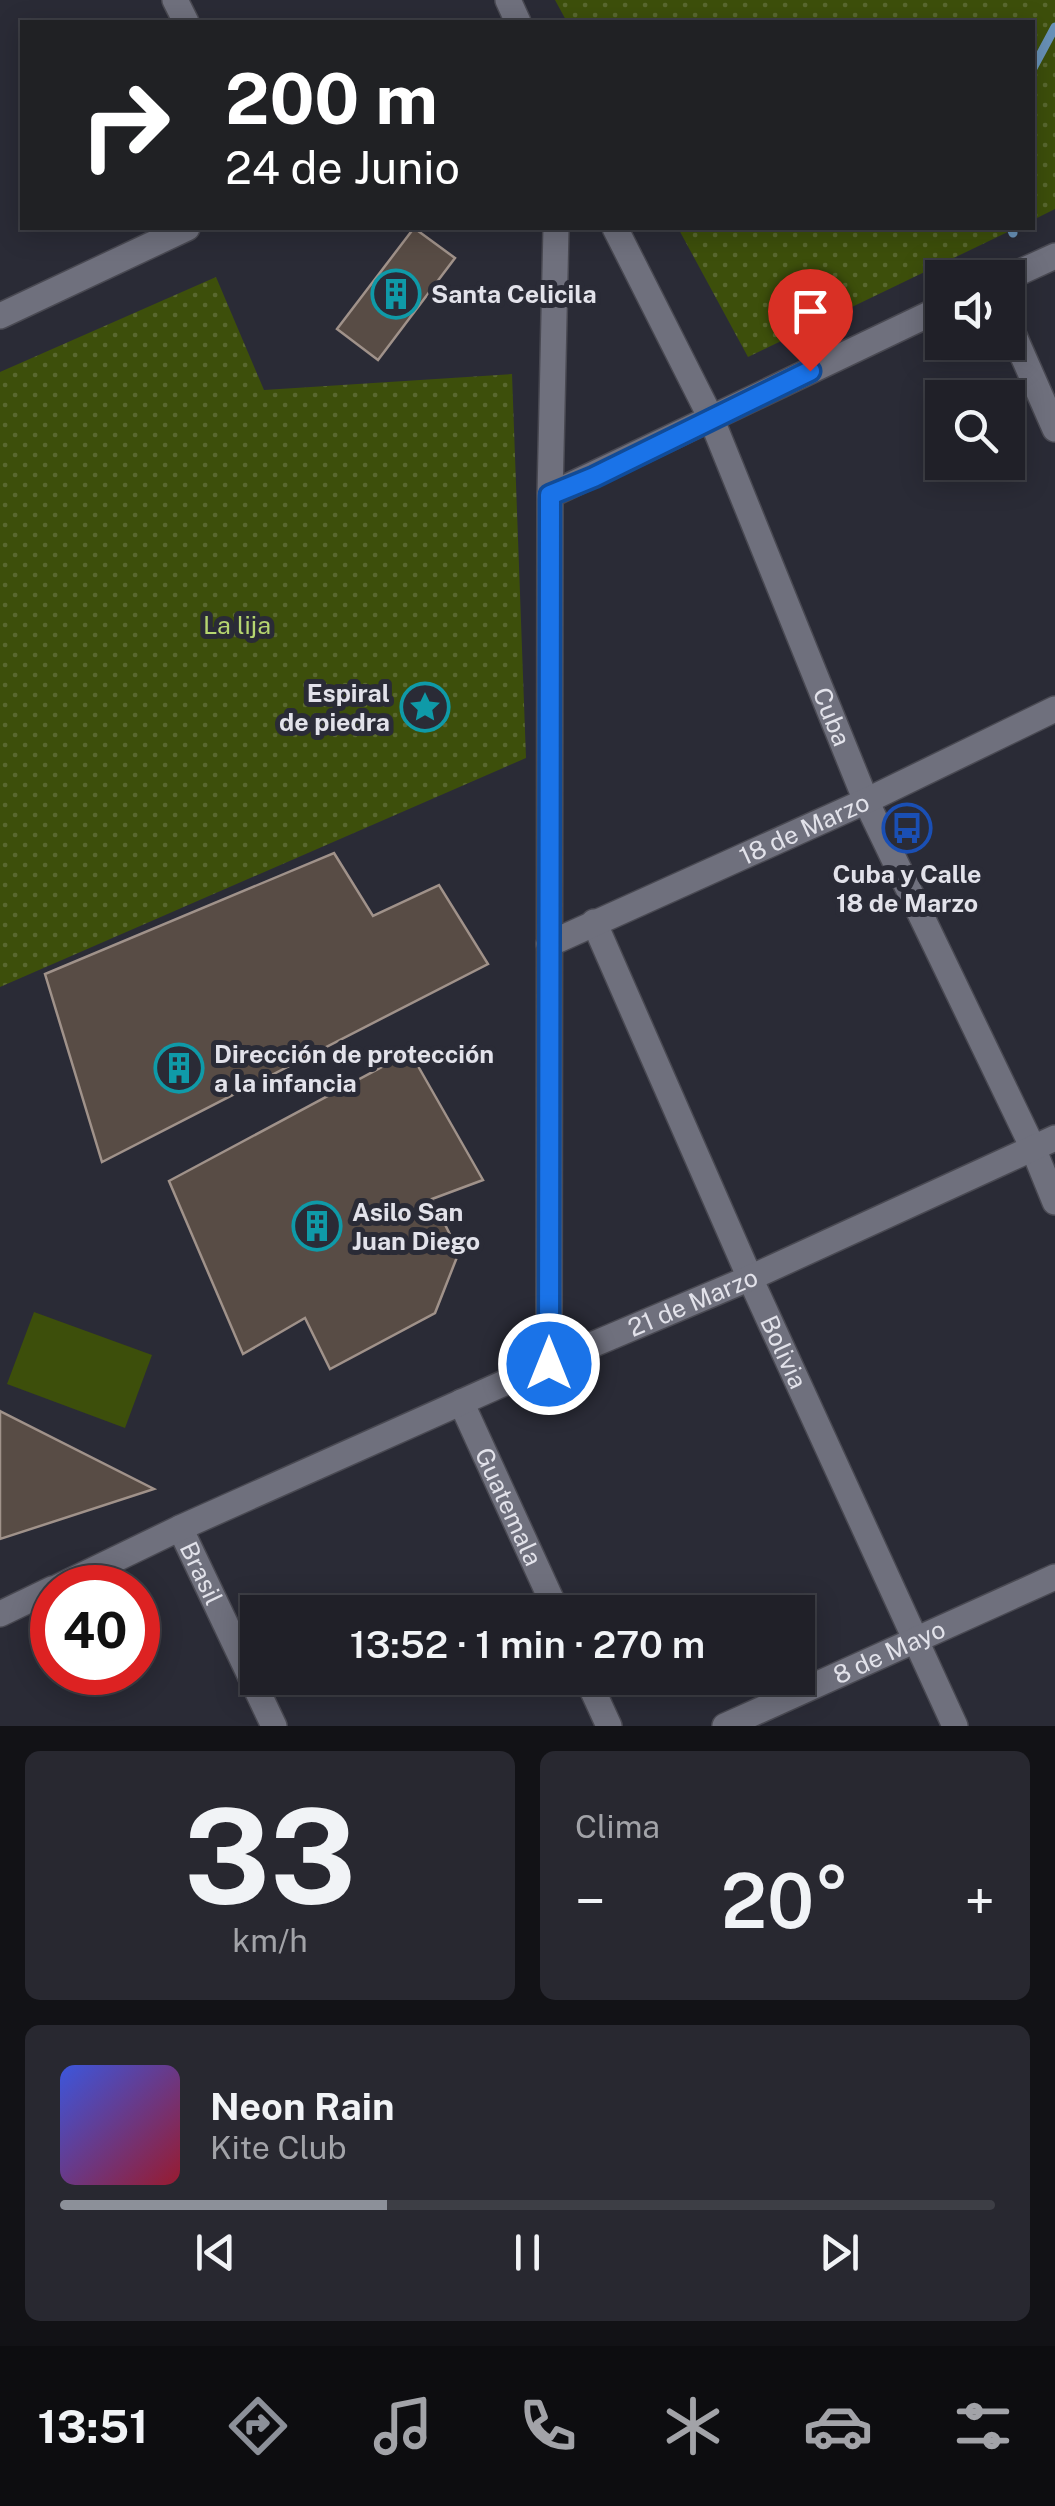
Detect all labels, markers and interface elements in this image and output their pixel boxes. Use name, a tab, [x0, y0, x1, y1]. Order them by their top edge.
text: 200 m	[225, 57, 438, 140]
icon: right	[60, 60, 190, 190]
text: 24 de Junio	[225, 141, 460, 194]
map controls	[925, 260, 1025, 480]
button: sound	[925, 260, 1025, 360]
building icon: Santa Celicila	[370, 268, 422, 320]
pin	[768, 269, 853, 372]
place label: Santa Celicila	[431, 279, 597, 309]
icon: arrive	[783, 284, 838, 339]
button: search	[925, 380, 1025, 480]
park label: La lija	[203, 610, 271, 640]
place label: Espiral de piedra	[279, 678, 390, 737]
place icon: Espiral de piedra	[399, 681, 451, 733]
street label: Cuba	[807, 683, 857, 750]
street label: 18 de Marzo	[735, 787, 874, 871]
bus stop icon: Cuba y Calle 18 de Marzo	[881, 802, 933, 854]
place label: Cuba y Calle 18 de Marzo	[833, 859, 981, 918]
place label: Dirección de protección a la infancia	[214, 1039, 494, 1098]
building icon: Dirección de protección a la infancia	[153, 1042, 205, 1094]
place label: Asilo San Juan Diego	[352, 1197, 480, 1256]
building icon: Asilo San Juan Diego	[291, 1200, 343, 1252]
street label: 21 de Marzo	[623, 1262, 762, 1343]
street label: Bolivia	[754, 1311, 814, 1393]
position arrow	[497, 1312, 601, 1416]
street label: Guatemala	[469, 1443, 549, 1570]
street label: Brasil	[174, 1537, 229, 1610]
speed limit sign: 40	[30, 1565, 160, 1695]
street label: 8 de Mayo	[828, 1614, 950, 1690]
text: 13:52 · 1 min · 270 m	[350, 1622, 705, 1667]
text: 33	[184, 1781, 356, 1933]
text: Clima	[575, 1808, 660, 1845]
text: 20°	[721, 1857, 849, 1945]
text: −	[575, 1869, 606, 1933]
text: +	[964, 1869, 995, 1933]
text: km/h	[232, 1922, 308, 1959]
text: Neon Rain	[210, 2084, 394, 2129]
text: Kite Club	[210, 2129, 347, 2166]
icon: previous	[188, 2225, 243, 2280]
icon: pause	[500, 2225, 555, 2280]
icon: next	[812, 2225, 867, 2280]
icon: directions	[223, 2391, 293, 2461]
icon: music	[368, 2391, 438, 2461]
icon: phone	[513, 2391, 583, 2461]
icon: climate	[658, 2391, 728, 2461]
icon: car	[803, 2391, 873, 2461]
icon: filters	[948, 2391, 1018, 2461]
text: 13:51	[37, 2400, 148, 2453]

